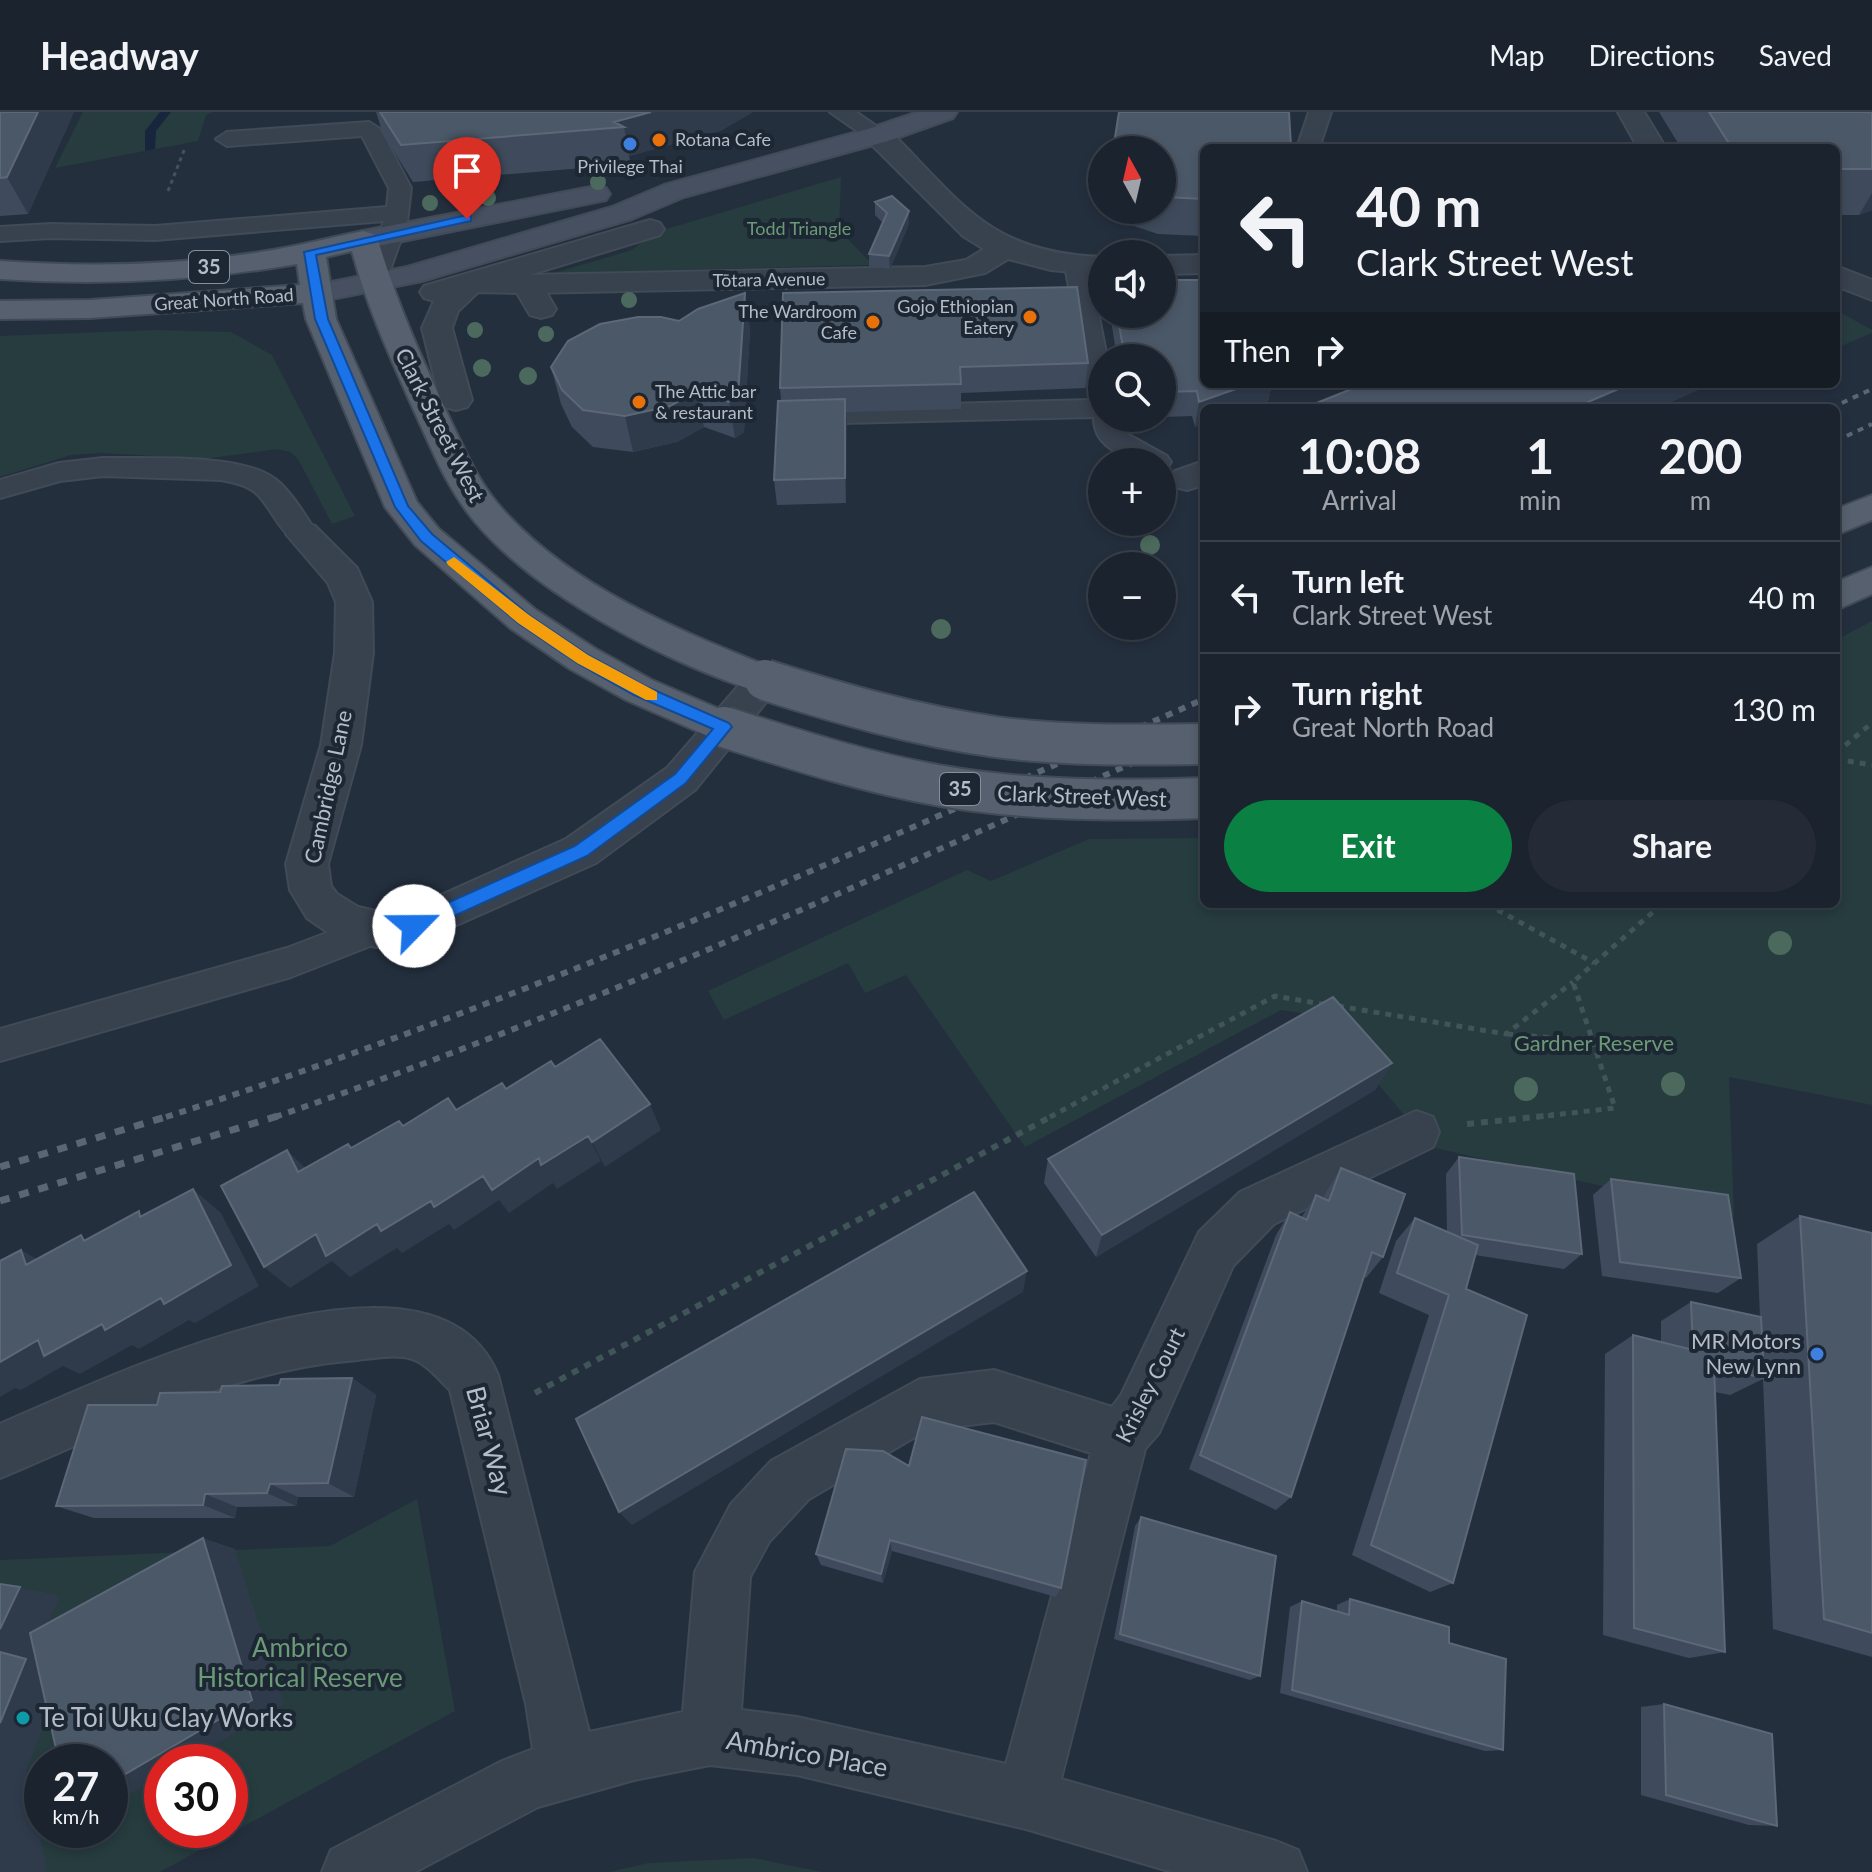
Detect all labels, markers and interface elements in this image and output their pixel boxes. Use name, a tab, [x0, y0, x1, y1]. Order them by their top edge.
text: Headway	[40, 32, 199, 78]
text: Map	[1489, 38, 1544, 72]
text: Directions	[1588, 38, 1715, 72]
text: Saved	[1759, 38, 1832, 72]
place label: Rotana Cafe	[675, 128, 771, 150]
marker: Rotana Cafe	[650, 131, 668, 149]
marker: Privilege Thai	[621, 135, 639, 153]
north arrow	[1088, 136, 1176, 224]
map controls	[1088, 136, 1176, 640]
pin	[433, 137, 501, 219]
icon: arrive	[445, 149, 489, 193]
place label: Privilege Thai	[577, 155, 683, 177]
text: 40 m	[1356, 172, 1481, 239]
icon: left	[1224, 176, 1328, 280]
park label: Todd Triangle	[747, 217, 851, 239]
button: sound	[1088, 240, 1176, 328]
text: Clark Street West	[1356, 240, 1633, 284]
road number: 35	[189, 251, 229, 283]
street label: Tōtara Avenue	[712, 267, 826, 291]
street label: Great North Road	[153, 283, 294, 315]
place label: Gojo Ethiopian Eatery	[897, 295, 1015, 338]
place label: The Wardroom Cafe	[738, 300, 857, 343]
marker: Gojo Ethiopian Eatery	[1021, 308, 1039, 326]
marker: The Wardroom Cafe	[864, 313, 882, 331]
icon: right	[1307, 328, 1351, 372]
text: Then	[1224, 332, 1291, 368]
street label: Clark Street West	[390, 343, 491, 506]
button: search	[1088, 344, 1176, 432]
place label: The Attic bar & restaurant	[655, 380, 757, 423]
marker: The Attic bar & restaurant	[630, 393, 648, 411]
text: 10:08	[1298, 427, 1421, 484]
text: 1	[1526, 427, 1554, 484]
text: 200	[1659, 427, 1742, 484]
button: +	[1088, 448, 1176, 536]
text: Arrival	[1322, 484, 1397, 516]
text: min	[1519, 484, 1561, 516]
text: m	[1690, 484, 1711, 516]
button: −	[1088, 552, 1176, 640]
text: Turn left	[1292, 563, 1404, 599]
icon: left	[1224, 575, 1268, 619]
text: 40 m	[1749, 579, 1816, 615]
text: Clark Street West	[1292, 599, 1492, 631]
text: Turn right	[1292, 675, 1422, 711]
icon: right	[1224, 687, 1268, 731]
text: 130 m	[1731, 691, 1816, 727]
street label: Cambridge Lane	[298, 708, 357, 866]
text: Great North Road	[1292, 711, 1494, 743]
road number: 35	[940, 773, 980, 805]
street label: Clark Street West	[997, 779, 1167, 812]
button: Exit	[1224, 800, 1512, 892]
button: Share	[1528, 800, 1816, 892]
position arrow	[372, 884, 456, 968]
park label: Gardner Reserve	[1514, 1029, 1674, 1056]
street label: Krisley Court	[1109, 1323, 1190, 1447]
place label: MR Motors New Lynn	[1691, 1327, 1801, 1379]
marker: MR Motors New Lynn	[1808, 1345, 1826, 1363]
street label: Briar Way	[460, 1383, 520, 1499]
park label: Ambrico Historical Reserve	[197, 1631, 403, 1693]
place label: Te Toi Uku Clay Works	[39, 1701, 293, 1733]
marker: Te Toi Uku Clay Works	[14, 1709, 32, 1727]
street label: Ambrico Place	[724, 1723, 890, 1783]
speed limit sign: 30	[144, 1744, 248, 1848]
text: 27	[53, 1762, 99, 1810]
text: km/h	[53, 1804, 99, 1828]

